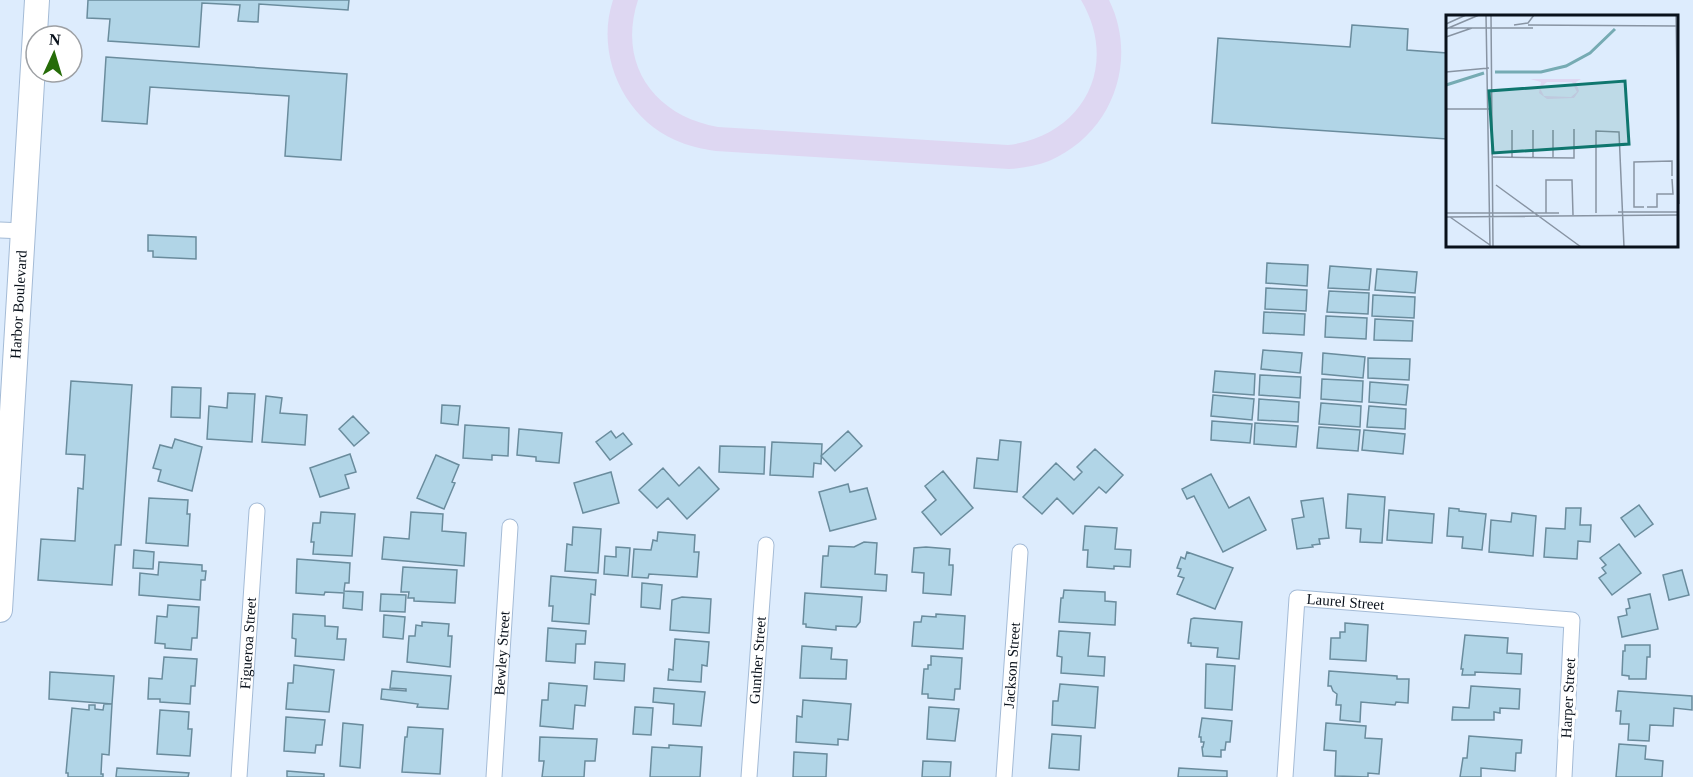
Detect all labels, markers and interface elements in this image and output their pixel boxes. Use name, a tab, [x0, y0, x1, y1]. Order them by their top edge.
inset map	[1446, 15, 1678, 248]
north arrow	[24, 24, 84, 84]
text: N	[49, 31, 62, 48]
street label: Harbor Boulevard	[7, 249, 30, 359]
street label: Laurel Street	[1306, 591, 1386, 613]
street label: Figueroa Street	[237, 596, 259, 690]
street label: Bewley Street	[491, 610, 513, 696]
street label: Gunther Street	[746, 615, 769, 705]
street label: Jackson Street	[1001, 621, 1023, 709]
street label: Harper Street	[1558, 657, 1578, 739]

